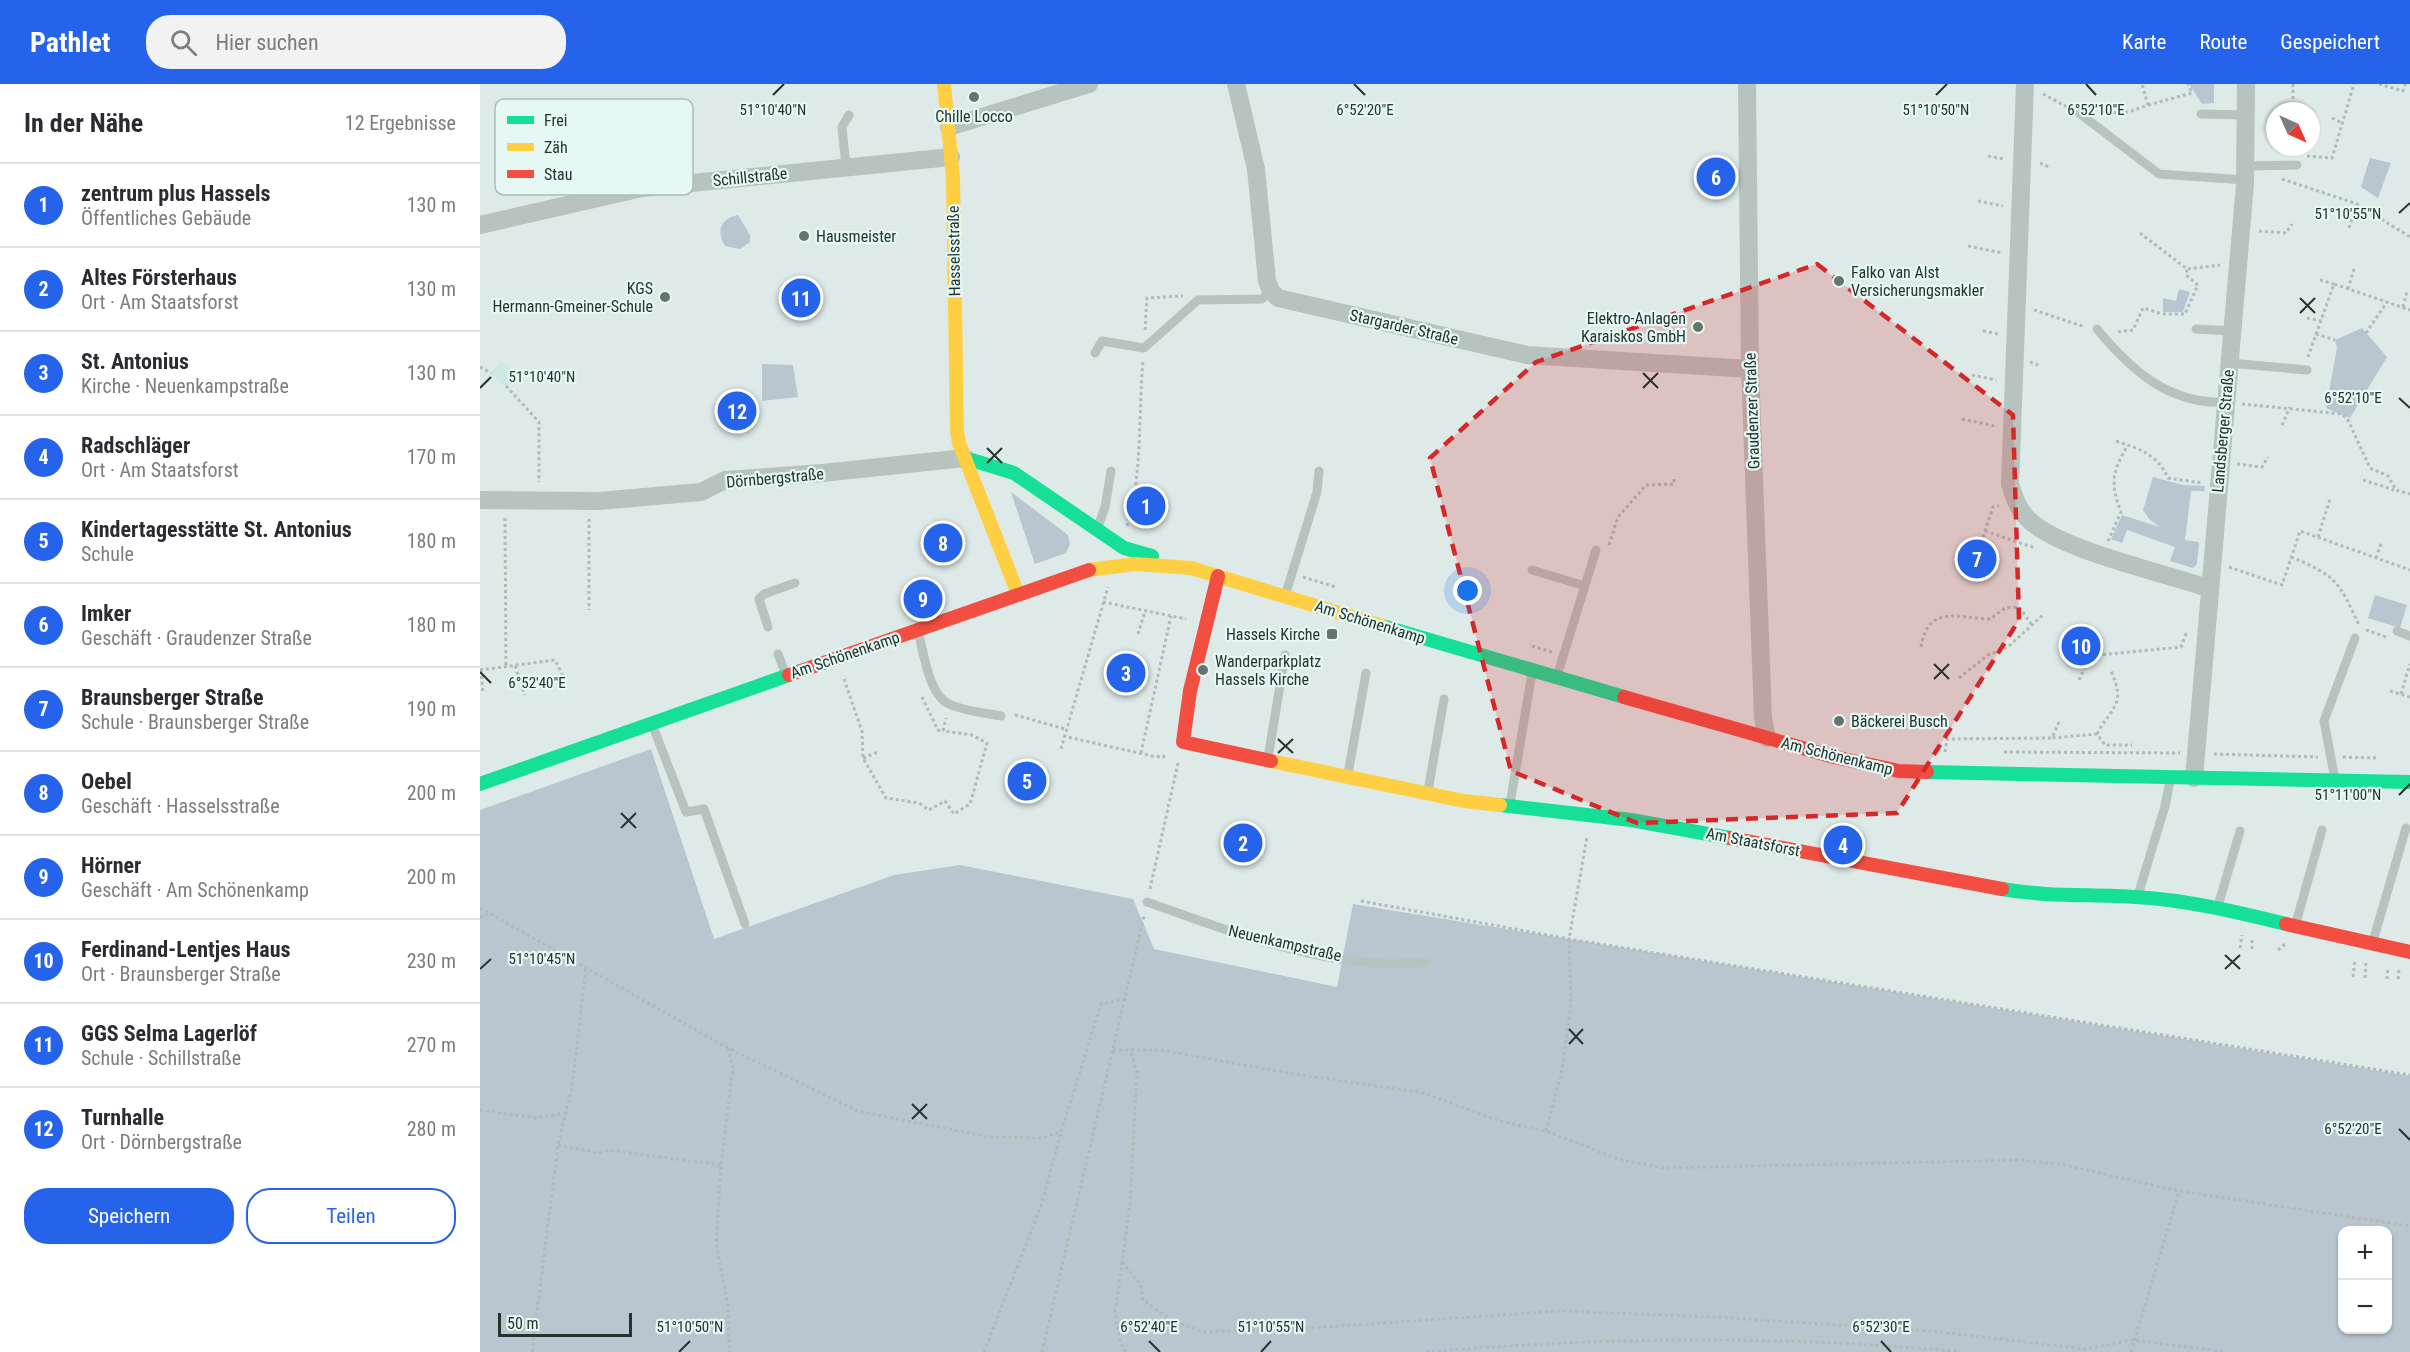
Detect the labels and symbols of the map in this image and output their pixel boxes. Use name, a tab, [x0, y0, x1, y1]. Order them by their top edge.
marker: Chille Locco	[967, 90, 981, 104]
legend	[495, 99, 693, 195]
text: 51°10'40"N	[740, 101, 806, 119]
text: 6°52'20"E	[1336, 101, 1394, 119]
text: 51°10'50"N	[1903, 101, 1969, 119]
text: 6°52'10"E	[2067, 101, 2125, 119]
north arrow	[2266, 102, 2320, 156]
place label: Chille Locco	[935, 107, 1013, 126]
text: Frei	[544, 111, 567, 130]
text: Zäh	[544, 138, 568, 157]
pin: 6	[1696, 154, 1736, 200]
street label: Schillstraße	[712, 164, 788, 190]
text: Stau	[544, 165, 572, 184]
street label: Hasselsstraße	[944, 205, 964, 297]
text: 51°10'55"N	[2315, 205, 2381, 223]
place label: Hausmeister	[816, 227, 896, 246]
marker: Hausmeister	[797, 229, 811, 243]
place label: Falko van Alst Versicherungsmakler	[1851, 263, 1984, 300]
marker: Falko van Alst Versicherungsmakler	[1832, 274, 1846, 288]
pin: 11	[782, 276, 820, 320]
place label: KGS Hermann-Gmeiner-Schule	[492, 279, 653, 316]
marker: KGS Hermann-Gmeiner-Schule	[658, 290, 672, 304]
street label: Stargarder Straße	[1348, 305, 1460, 349]
place label: Elektro-Anlagen Karaiskos GmbH	[1581, 309, 1686, 346]
marker: Elektro-Anlagen Karaiskos GmbH	[1691, 320, 1705, 334]
street label: Graudenzer Straße	[1740, 352, 1764, 470]
text: 51°10'40"N	[509, 368, 575, 386]
street label: Landsberger Straße	[2208, 369, 2238, 493]
pin: 12	[718, 388, 756, 434]
text: 6°52'10"E	[2324, 389, 2382, 407]
street label: Dörnbergstraße	[725, 464, 825, 492]
pin: 1	[1126, 484, 1166, 528]
pin: 8	[924, 520, 962, 566]
pin: 7	[1958, 536, 1996, 582]
pin: 9	[904, 576, 942, 622]
your location	[1453, 576, 1482, 605]
street label: Am Schönenkamp	[1313, 596, 1427, 648]
pin: 10	[2062, 624, 2100, 668]
place label: Hassels Kirche	[1226, 625, 1320, 644]
street label: Am Schönenkamp	[788, 627, 902, 683]
marker: Hassels Kirche	[1325, 627, 1339, 641]
pin: 3	[1106, 650, 1146, 696]
place label: Wanderparkplatz Hassels Kirche	[1215, 652, 1321, 689]
marker: Wanderparkplatz Hassels Kirche	[1196, 663, 1210, 677]
text: 6°52'40"E	[508, 674, 566, 692]
place label: Bäckerei Busch	[1851, 712, 1948, 731]
marker: Bäckerei Busch	[1832, 714, 1846, 728]
street label: Am Schönenkamp	[1779, 733, 1895, 779]
pin: 5	[1008, 758, 1046, 804]
text: 51°11'00"N	[2315, 786, 2381, 804]
pin: 2	[1224, 820, 1263, 866]
pin: 4	[1824, 822, 1862, 867]
street label: Am Staatsforst	[1704, 824, 1802, 860]
street label: Neuenkampstraße	[1227, 921, 1343, 965]
text: 51°10'45"N	[509, 950, 575, 968]
text: 6°52'20"E	[2324, 1120, 2382, 1138]
scale bar	[498, 1310, 632, 1338]
text: 51°10'50"N	[657, 1318, 723, 1336]
text: 6°52'40"E	[1120, 1318, 1178, 1336]
text: 51°10'55"N	[1238, 1318, 1304, 1336]
text: 6°52'30"E	[1852, 1318, 1910, 1336]

